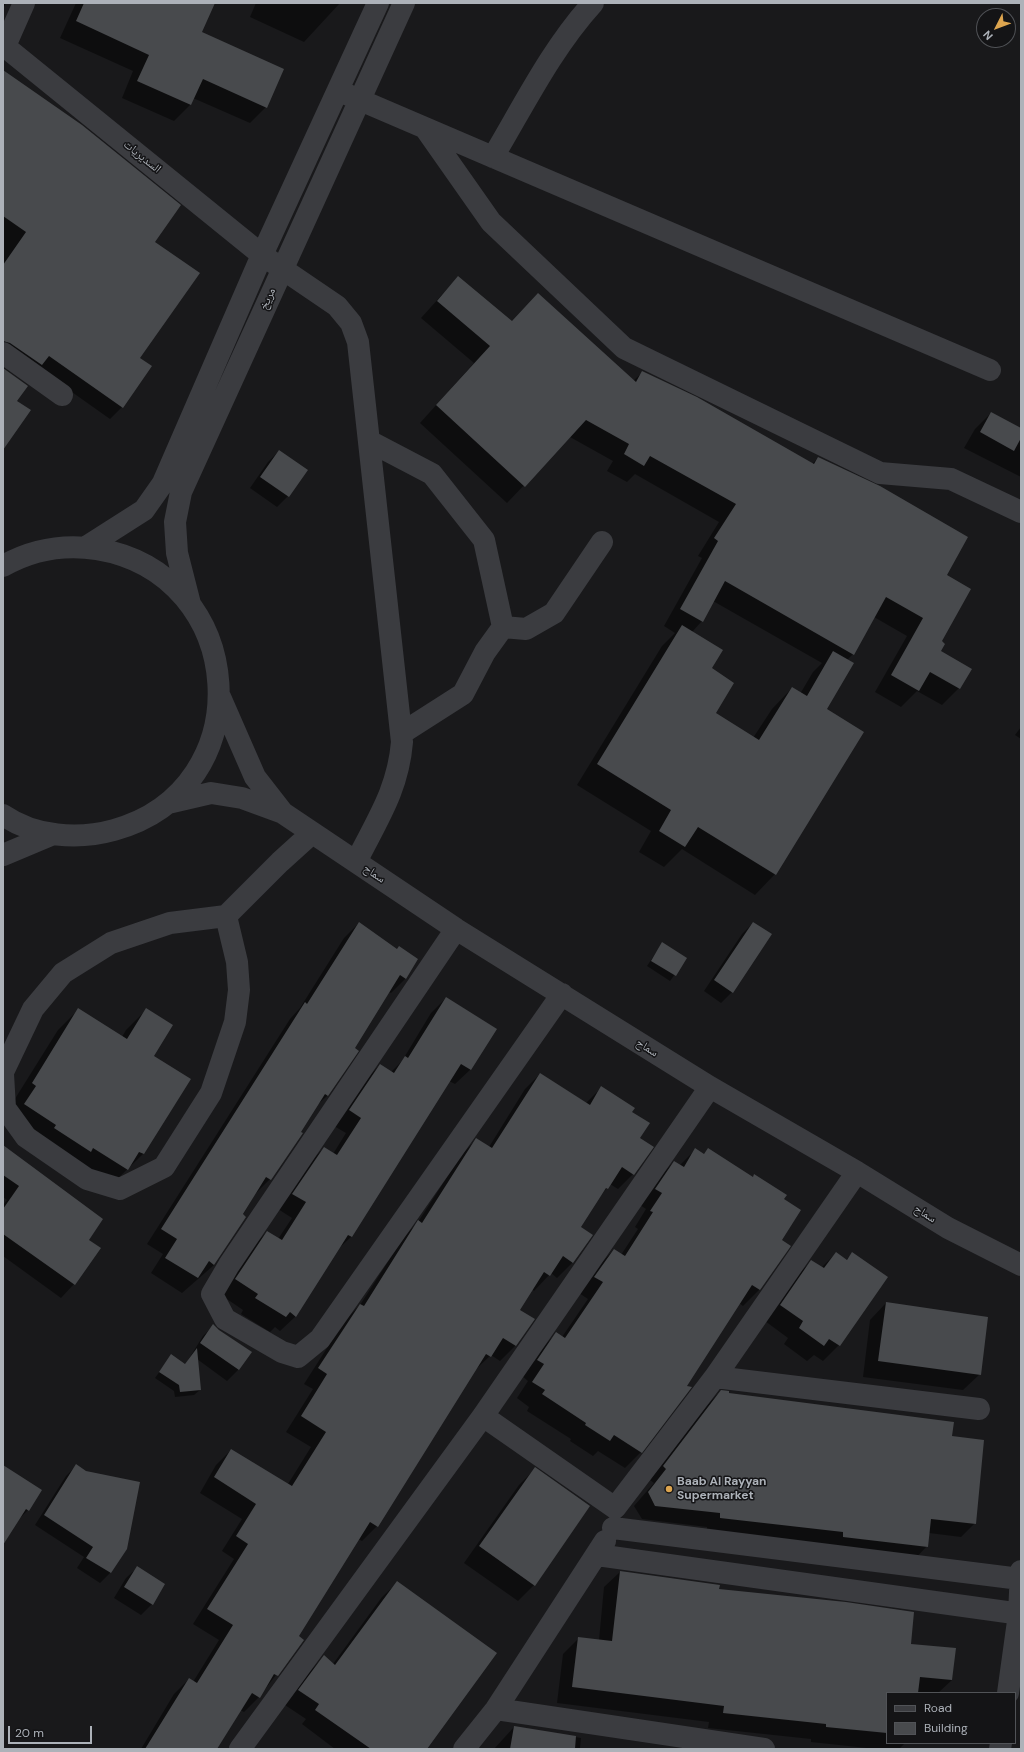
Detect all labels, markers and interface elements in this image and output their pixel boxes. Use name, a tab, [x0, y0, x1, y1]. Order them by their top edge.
north arrow	[976, 8, 1016, 48]
text: N	[980, 28, 996, 43]
street label: السديريات	[120, 137, 164, 177]
street label: مريخ	[257, 286, 279, 312]
street label: سماح	[360, 861, 388, 887]
street label: سماح	[633, 1036, 661, 1060]
street label: سماح	[911, 1202, 939, 1226]
place label: Baab Al Rayyan Supermarket	[677, 1475, 767, 1503]
marker: Baab Al Rayyan Supermarket	[664, 1484, 674, 1494]
legend	[886, 1692, 1016, 1744]
text: Road	[924, 1700, 952, 1716]
scale bar	[10, 1718, 94, 1744]
text: Building	[924, 1720, 968, 1736]
text: 20 m	[15, 1725, 44, 1741]

